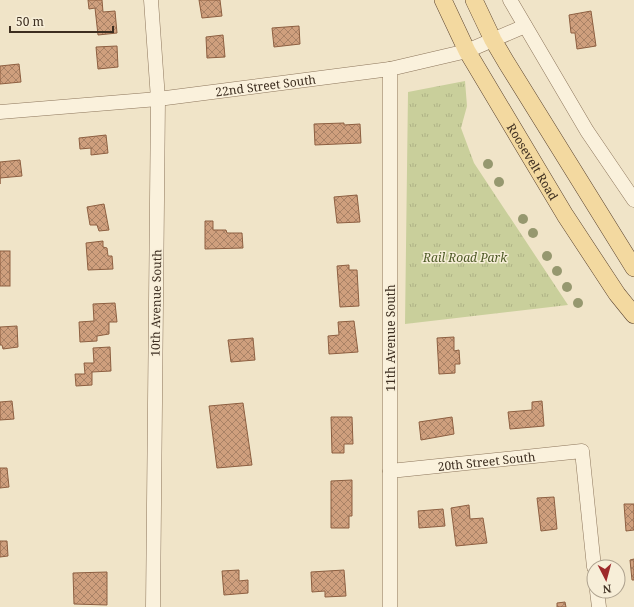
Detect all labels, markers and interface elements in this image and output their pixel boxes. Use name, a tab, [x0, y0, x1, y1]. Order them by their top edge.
scale bar	[10, 8, 113, 34]
text: 50 m	[16, 13, 44, 30]
street label: 22nd Street South	[214, 70, 317, 100]
street label: Roosevelt Road	[503, 120, 563, 204]
street label: 10th Avenue South	[147, 249, 165, 357]
park label: Rail Road Park	[422, 249, 508, 266]
street label: 11th Avenue South	[382, 284, 399, 392]
street label: 20th Street South	[437, 447, 536, 474]
north arrow	[586, 559, 626, 599]
text: N	[602, 582, 612, 597]

